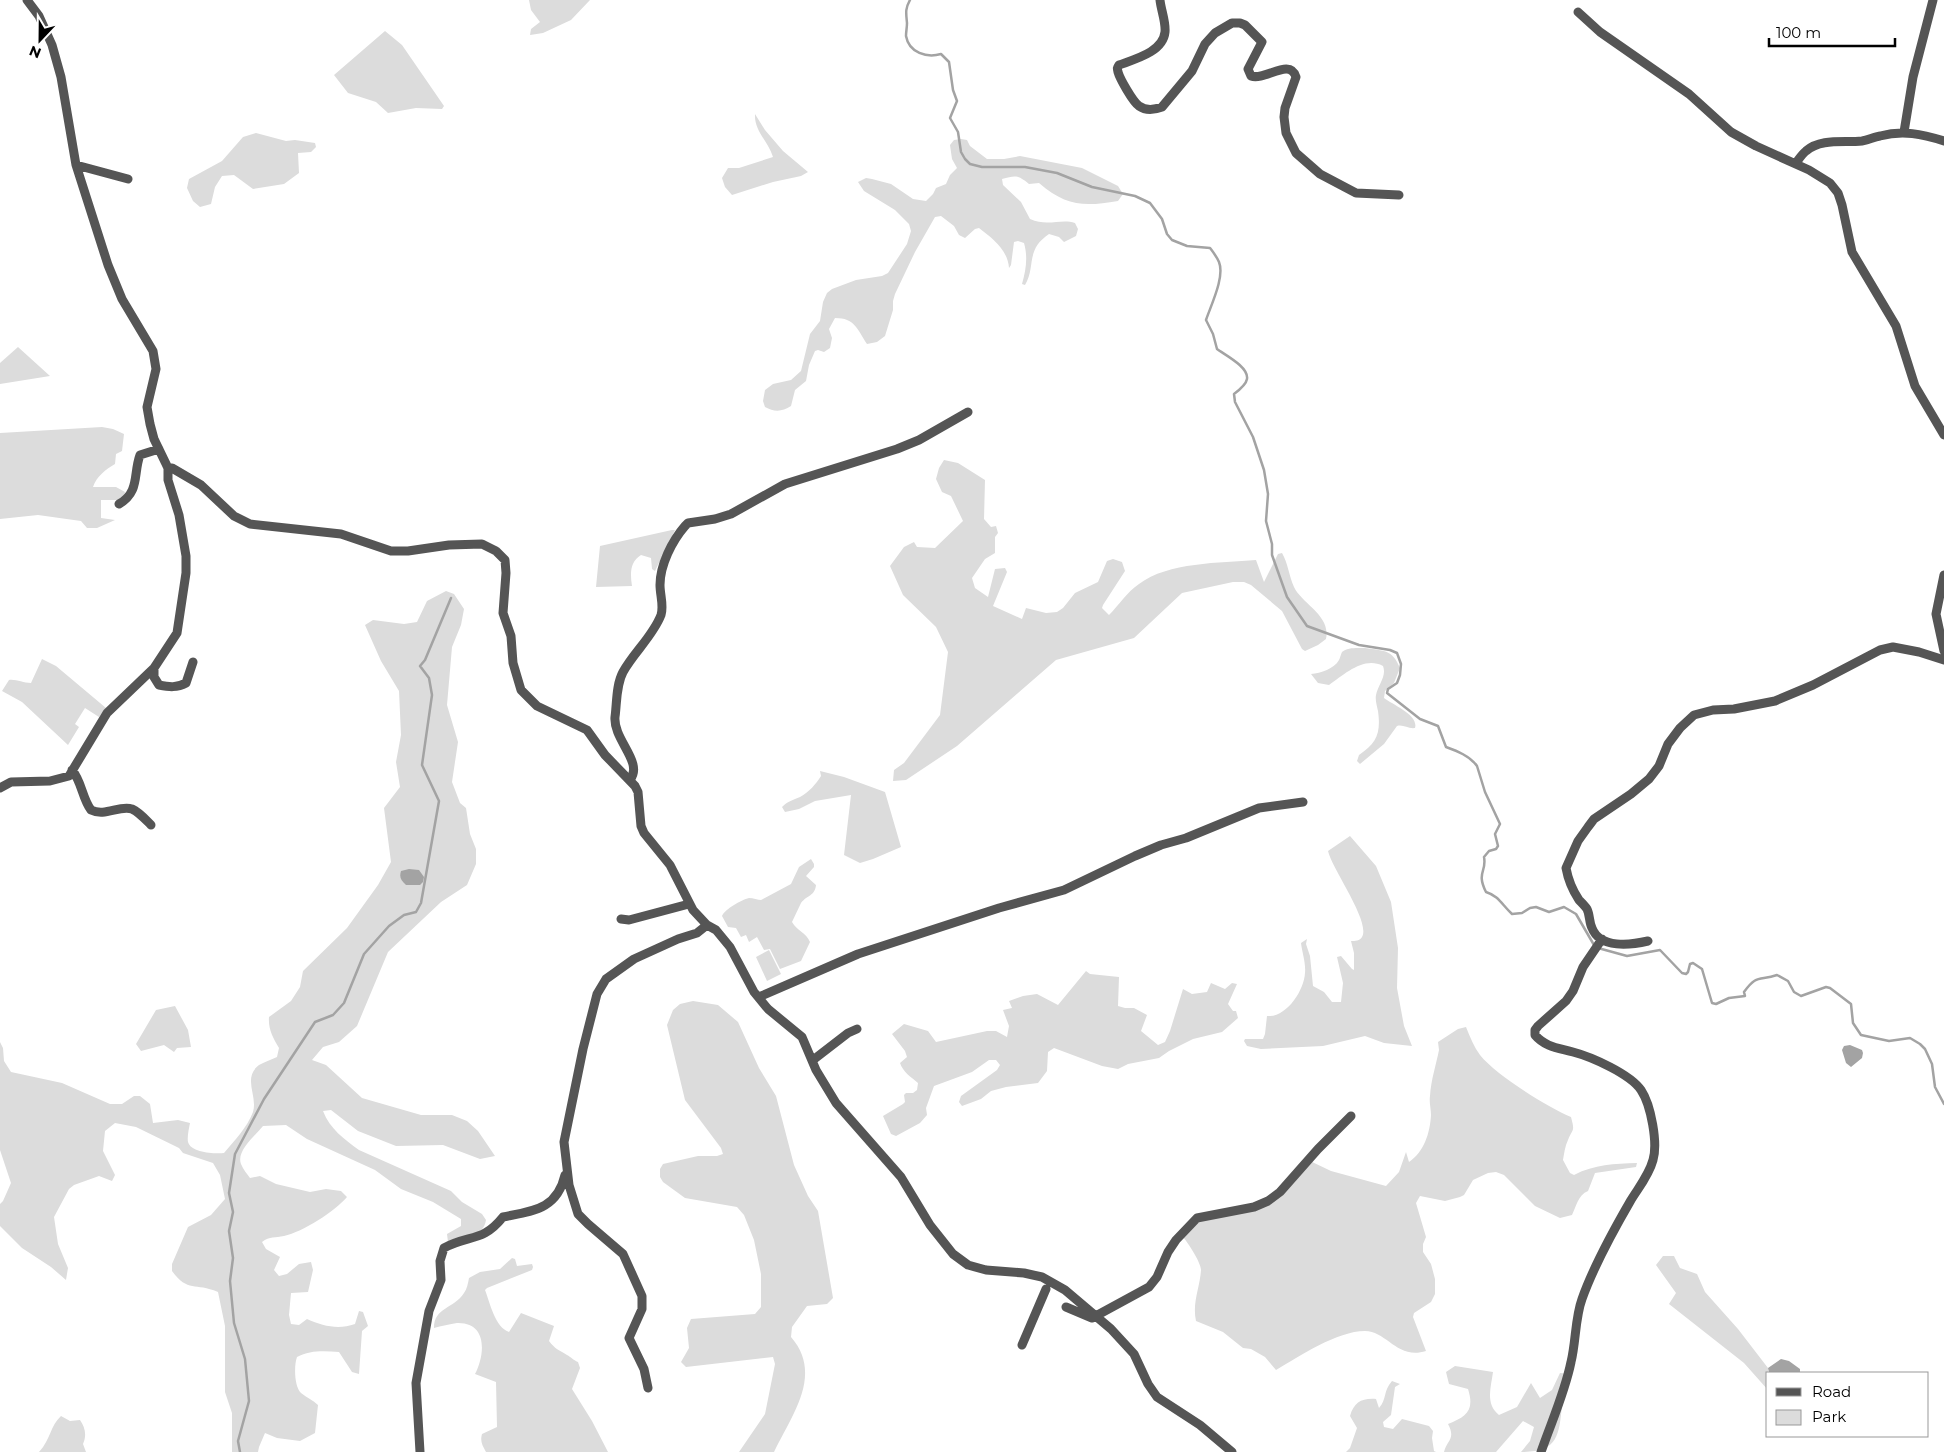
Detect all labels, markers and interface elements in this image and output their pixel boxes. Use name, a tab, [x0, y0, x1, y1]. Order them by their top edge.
north arrow	[15, 15, 65, 65]
scale bar	[1769, 15, 1895, 47]
text: 100 m	[1776, 23, 1821, 42]
text: N	[27, 42, 44, 63]
legend	[1766, 1372, 1929, 1437]
text: Road	[1812, 1382, 1851, 1401]
text: Park	[1812, 1407, 1846, 1426]

